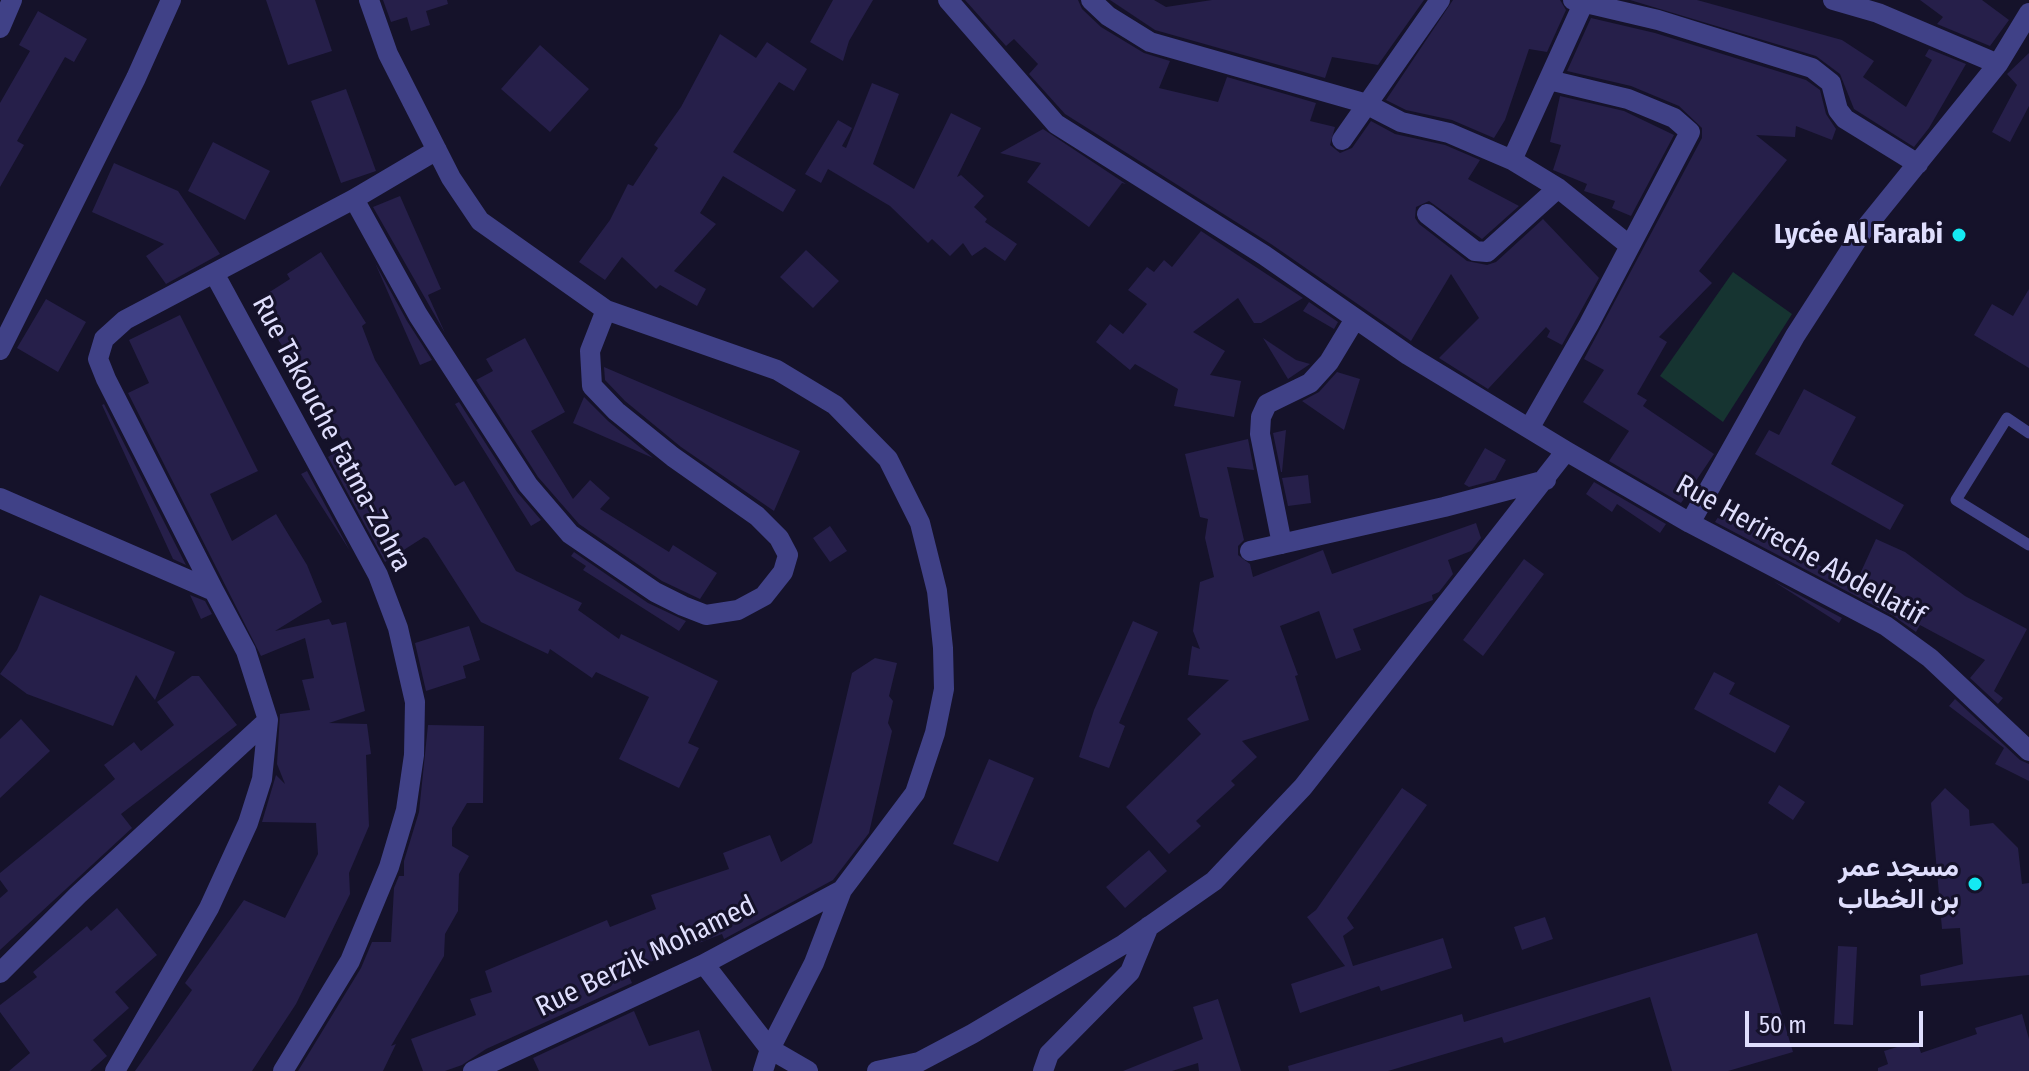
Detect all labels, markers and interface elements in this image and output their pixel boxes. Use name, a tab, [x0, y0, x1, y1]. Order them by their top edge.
place label: Lycée Al Farabi	[1774, 218, 1943, 252]
marker: Lycée Al Farabi	[1950, 226, 1968, 244]
street label: Rue Takouche Fatma-Zohra	[244, 290, 418, 578]
street label: Rue Herireche Abdellatif	[1670, 469, 1930, 633]
place label: مسجد عمر بن الخطاب	[1838, 851, 1959, 917]
marker: مسجد عمر بن الخطاب	[1966, 875, 1984, 893]
street label: Rue Berzik Mohamed	[531, 889, 761, 1025]
scale bar	[1749, 995, 1927, 1045]
text: 50 m	[1759, 1011, 1807, 1039]

